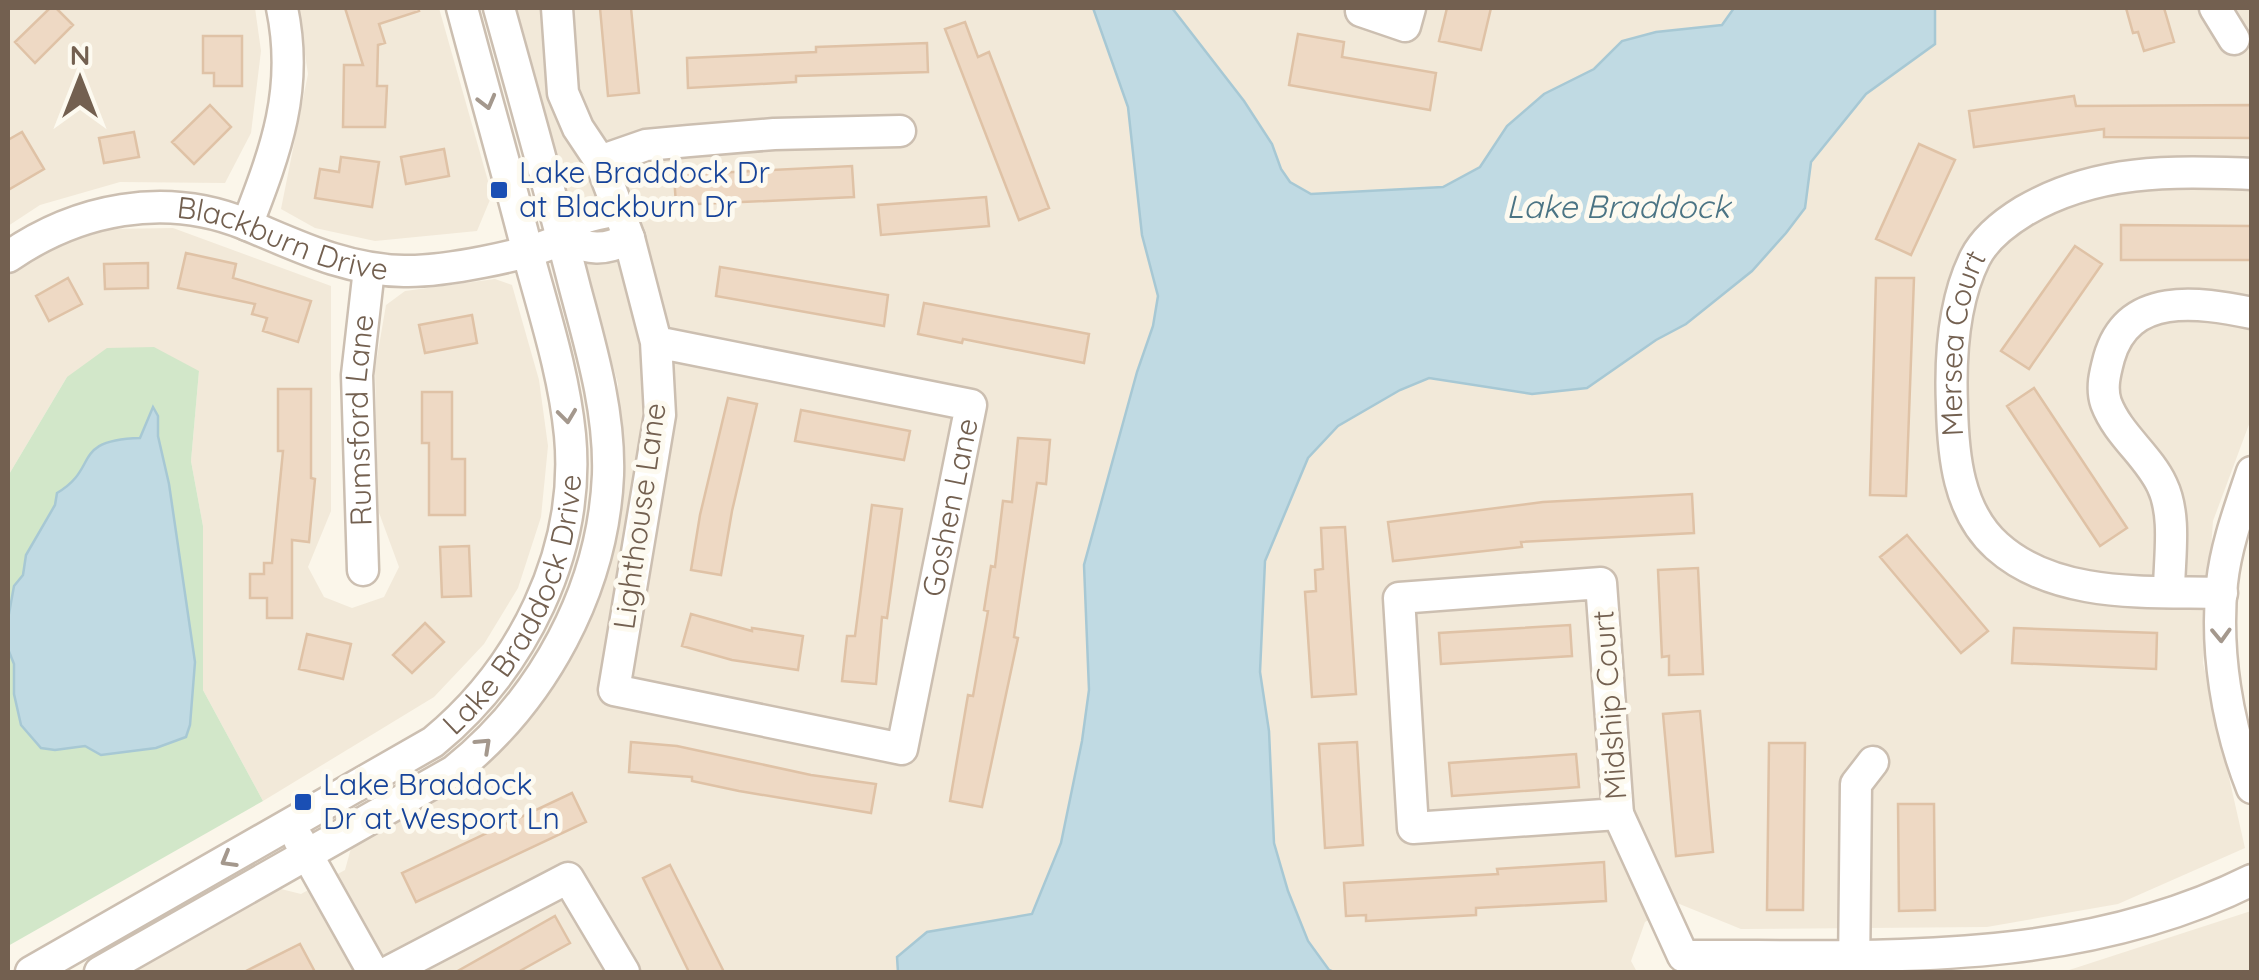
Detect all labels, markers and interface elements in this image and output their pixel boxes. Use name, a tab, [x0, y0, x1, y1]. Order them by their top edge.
north arrow	[30, 30, 130, 130]
text: N	[70, 37, 90, 72]
one-way arrow	[476, 92, 497, 110]
place label: Lake Braddock Dr at Blackburn Dr	[519, 153, 770, 225]
marker: Lake Braddock Dr at Blackburn Dr	[488, 179, 510, 201]
water label: Lake Braddock	[1506, 186, 1733, 226]
street label: Blackburn Drive	[175, 188, 390, 288]
street label: Mersea Court	[1931, 244, 1994, 437]
street label: Rumsford Lane	[336, 312, 382, 527]
street label: Lighthouse Lane	[604, 400, 674, 631]
one-way arrow	[556, 409, 577, 425]
street label: Goshen Lane	[913, 415, 986, 600]
street label: Lake Braddock Drive	[434, 473, 589, 742]
street label: Midship Court	[1583, 609, 1635, 801]
one-way arrow	[2211, 628, 2232, 644]
one-way arrow	[472, 739, 491, 757]
place label: Lake Braddock Dr at Wesport Ln	[323, 765, 560, 837]
marker: Lake Braddock Dr at Wesport Ln	[292, 791, 314, 813]
one-way arrow	[221, 847, 239, 867]

